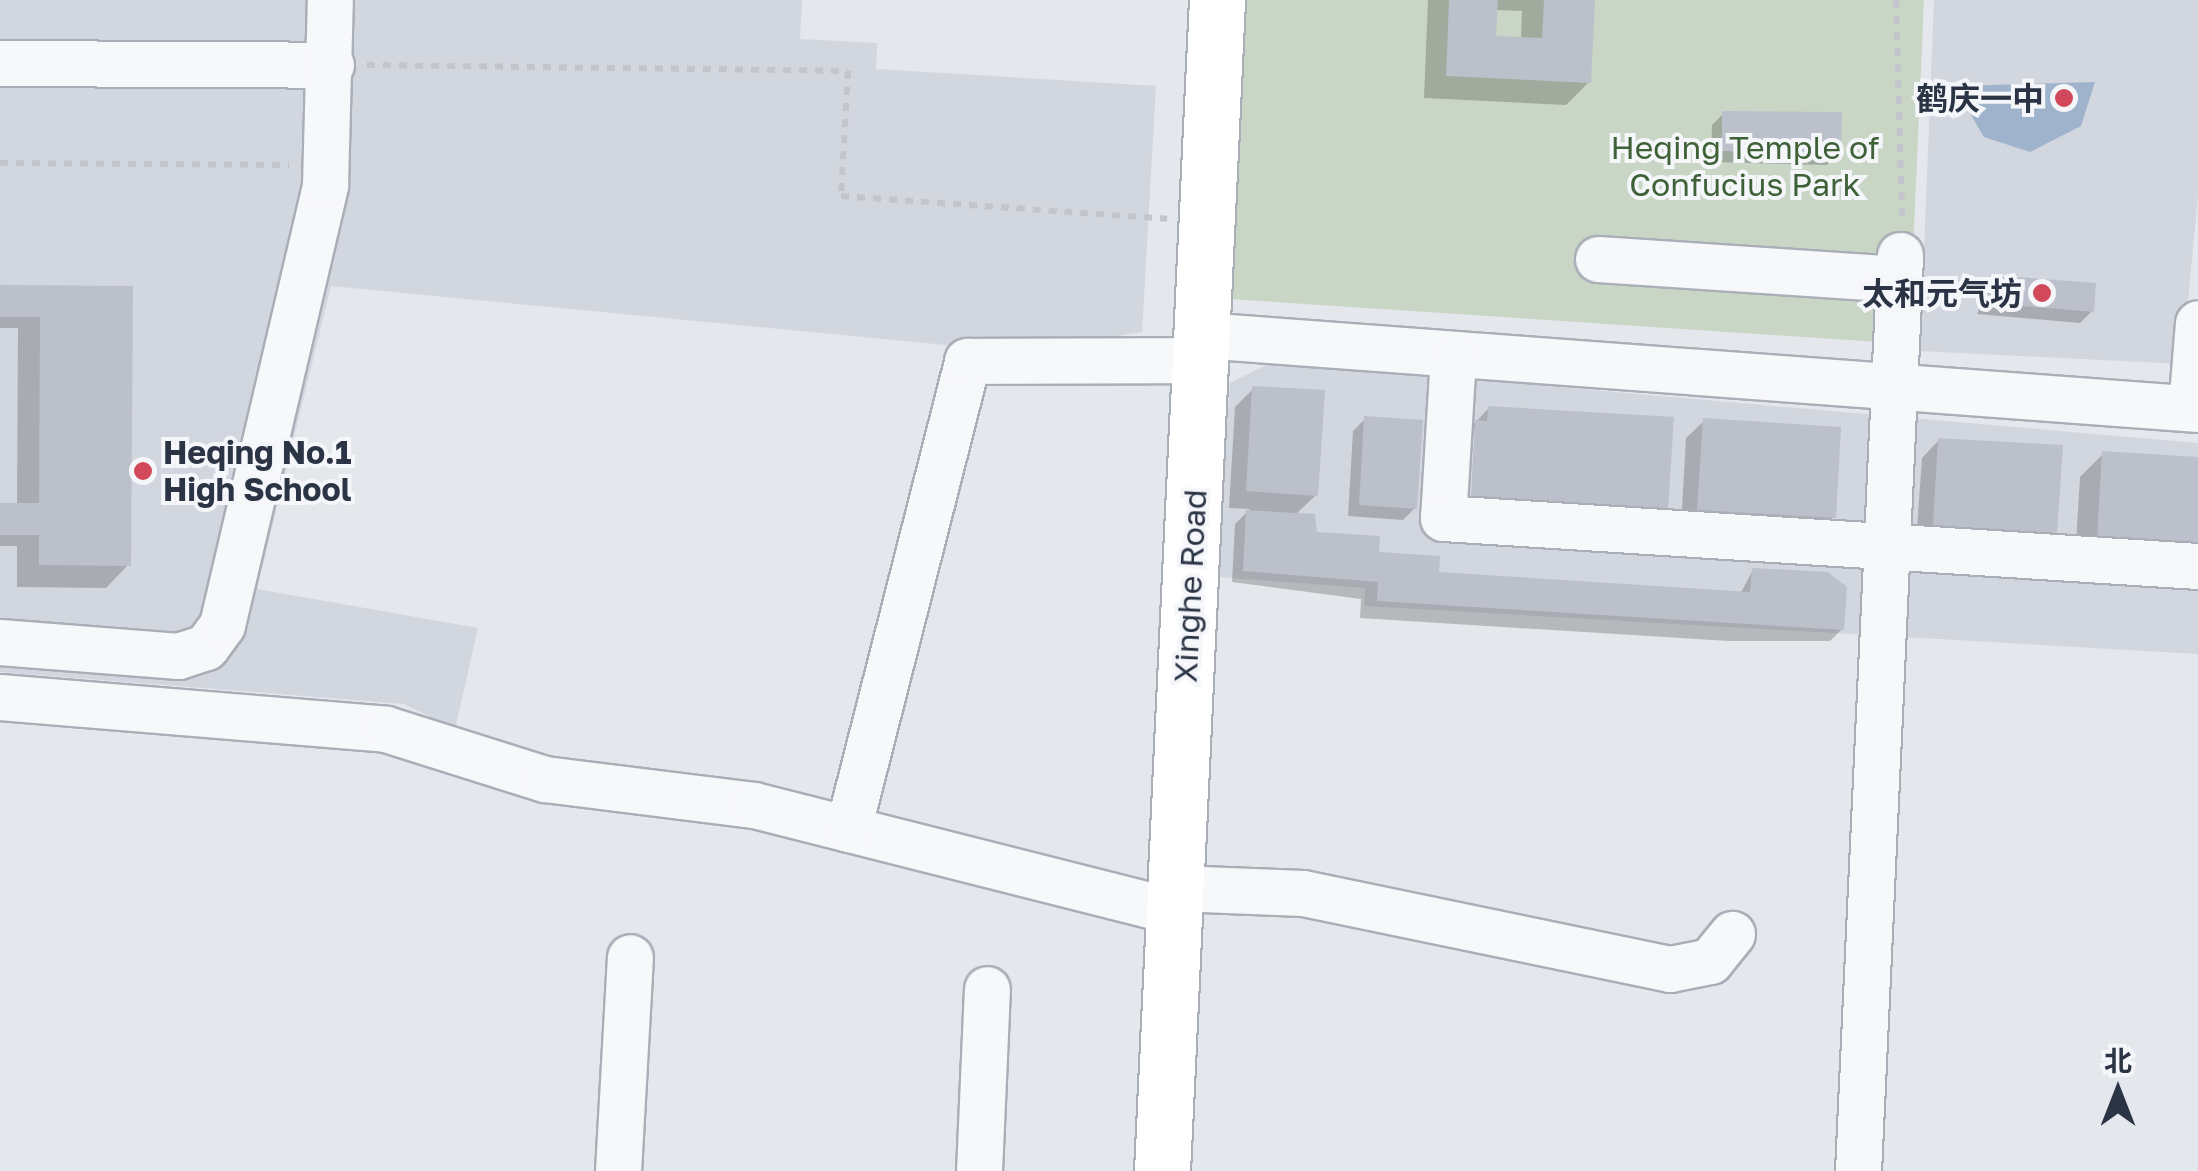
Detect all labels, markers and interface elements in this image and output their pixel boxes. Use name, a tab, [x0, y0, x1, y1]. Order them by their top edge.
place label: 鹤庆一中	[1916, 79, 2044, 117]
marker: 鹤庆一中	[2053, 87, 2075, 109]
park label: Heqing Temple of Confucius Park	[1610, 129, 1880, 204]
place label: 太和元气坊	[1862, 274, 2022, 312]
marker: 太和元气坊	[2031, 282, 2053, 304]
place label: Heqing No.1 High School	[163, 434, 351, 509]
marker: Heqing No.1 High School	[132, 460, 154, 482]
street label: Xinghe Road	[1166, 488, 1214, 684]
north arrow	[2068, 1041, 2168, 1141]
text: 北	[2104, 1044, 2132, 1077]

